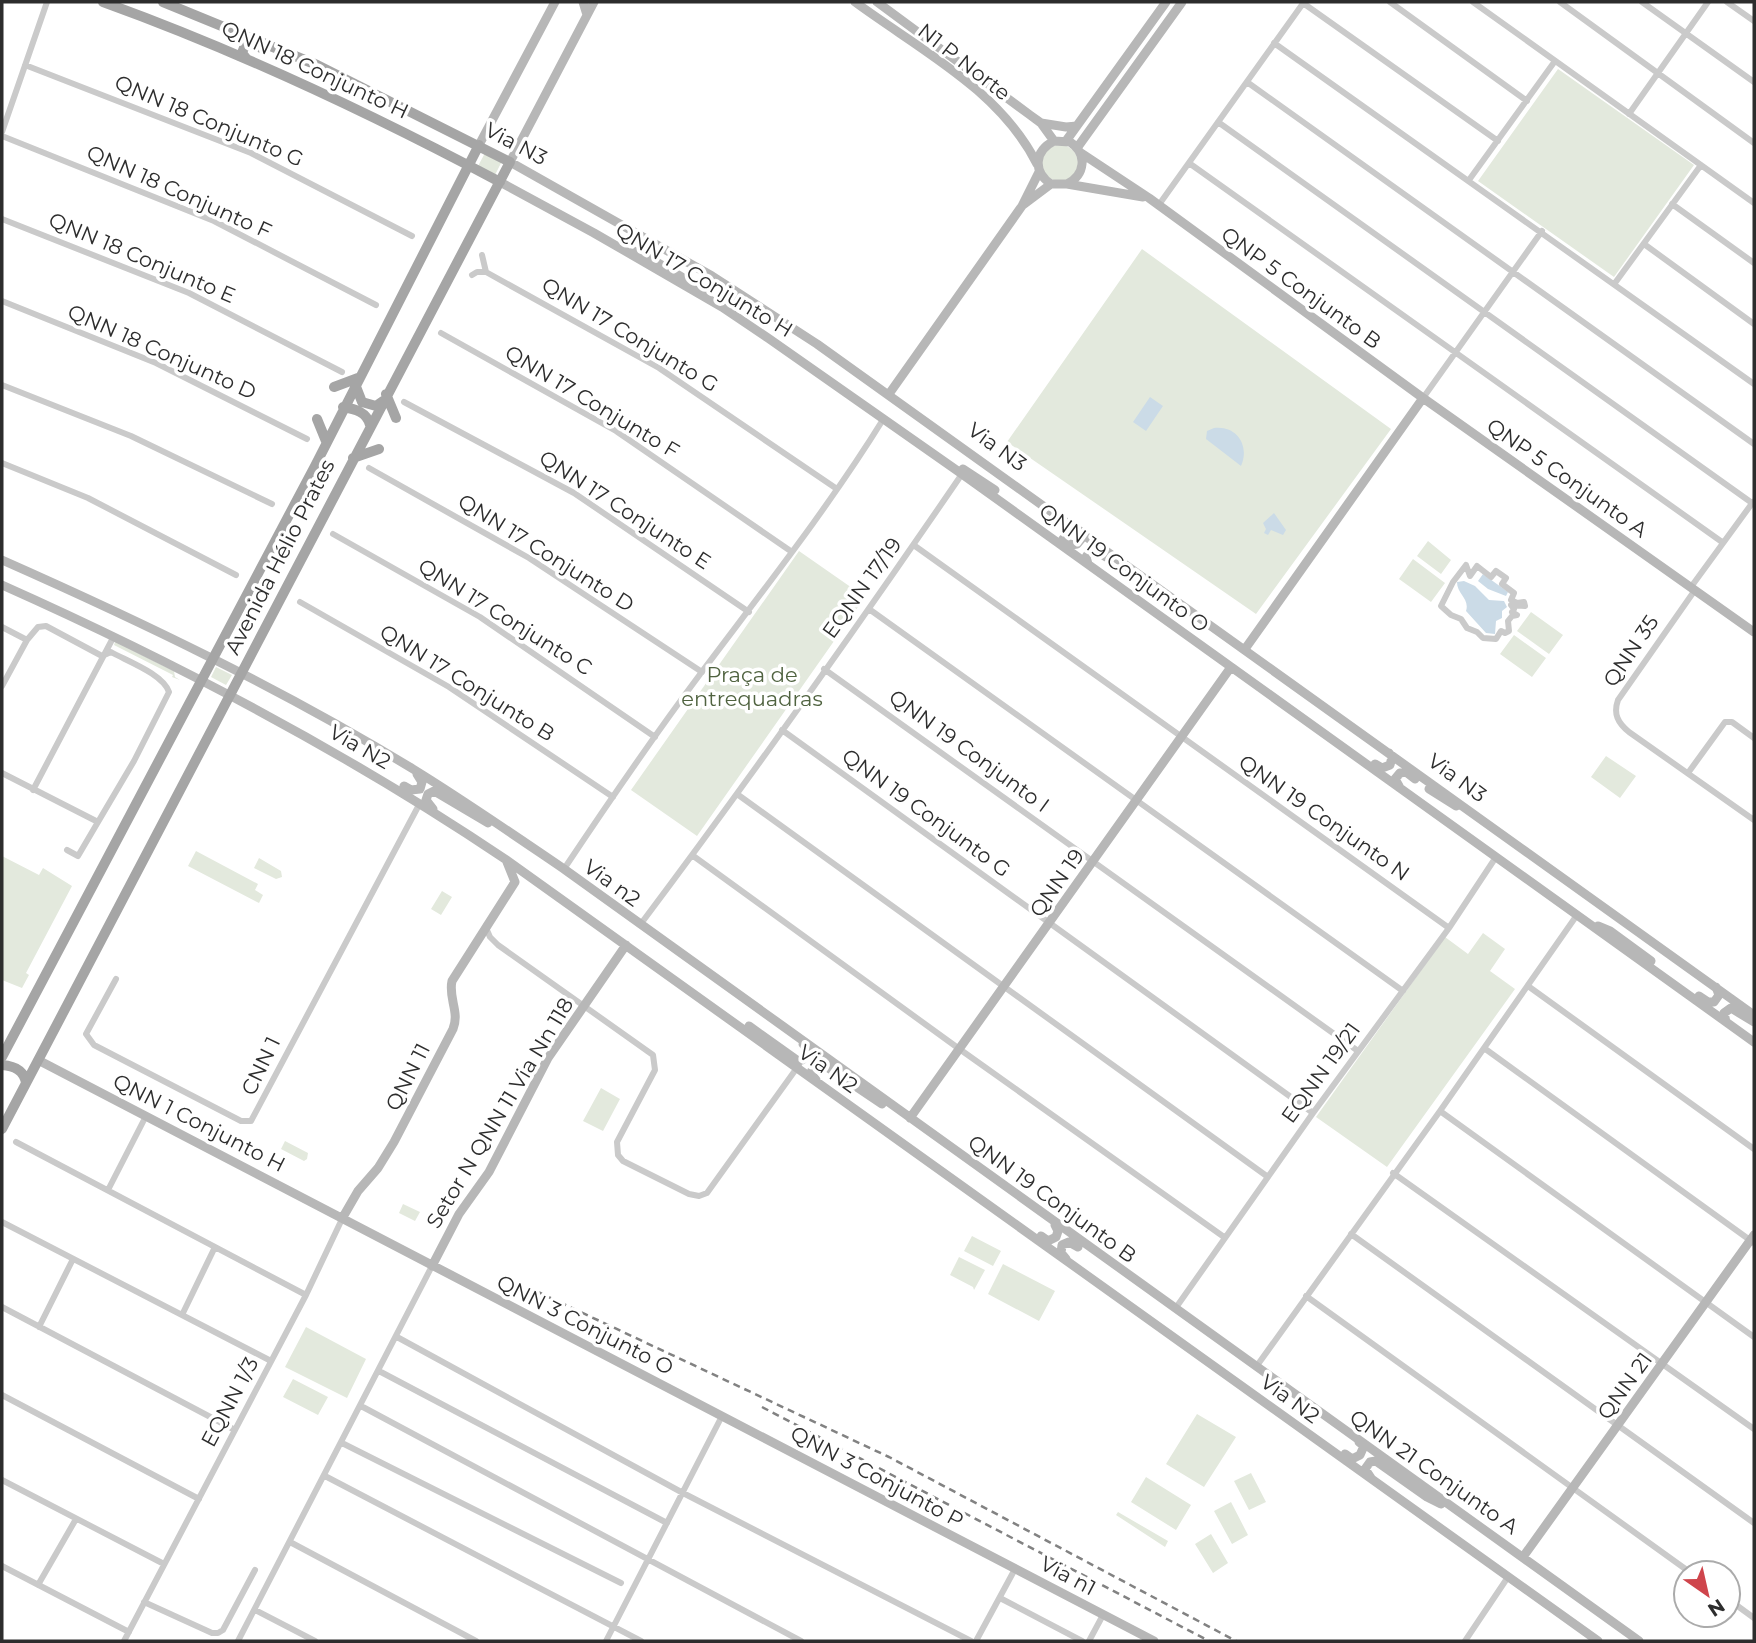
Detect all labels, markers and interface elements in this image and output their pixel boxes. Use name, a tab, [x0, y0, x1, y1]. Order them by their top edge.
street label: QNN 18 Conjunto H	[218, 15, 413, 124]
street label: N1 P Norte	[913, 18, 1016, 105]
street label: QNN 18 Conjunto G	[111, 69, 307, 172]
street label: Via N3	[481, 117, 552, 170]
street label: QNN 18 Conjunto F	[83, 140, 275, 244]
street label: QNN 18 Conjunto E	[45, 207, 239, 308]
street label: QNN 17 Conjunto H	[611, 217, 797, 342]
street label: QNP 5 Conjunto B	[1217, 221, 1386, 354]
street label: QNN 17 Conjunto G	[537, 272, 723, 397]
street label: QNN 18 Conjunto D	[64, 299, 260, 404]
street label: QNN 17 Conjunto F	[501, 340, 684, 463]
street label: QNP 5 Conjunto A	[1482, 413, 1653, 543]
street label: Via N3	[963, 417, 1032, 476]
street label: QNN 17 Conjunto E	[535, 445, 716, 574]
street label: Avenida Hélio Prates	[219, 455, 340, 658]
street label: QNN 17 Conjunto D	[454, 488, 639, 617]
street label: QNN 19 Conjunto O	[1035, 498, 1214, 637]
street label: EQNN 17/19	[817, 532, 906, 643]
street label: QNN 17 Conjunto C	[414, 553, 597, 680]
street label: QNN 35	[1598, 610, 1664, 691]
street label: QNN 17 Conjunto B	[375, 619, 559, 746]
park label: Praça de entrequadras	[681, 662, 823, 711]
street label: QNN 19 Conjunto I	[884, 684, 1054, 817]
street label: Via N2	[325, 719, 395, 774]
street label: QNN 19 Conjunto G	[837, 743, 1015, 882]
street label: Via N3	[1423, 748, 1492, 807]
street label: QNN 19 Conjunto N	[1234, 749, 1415, 886]
street label: QNN 19	[1024, 844, 1089, 922]
street label: Via n2	[579, 854, 646, 912]
street label: Setor N QNN 11 Via Nn 118	[421, 993, 578, 1233]
street label: EQNN 19/21	[1276, 1018, 1365, 1128]
street label: CNN 1	[236, 1032, 285, 1099]
street label: QNN 11	[380, 1039, 435, 1115]
street label: Via N2	[794, 1039, 863, 1098]
street label: QNN 1 Conjunto H	[109, 1068, 290, 1177]
street label: QNN 19 Conjunto B	[963, 1129, 1141, 1268]
street label: QNN 3 Conjunto O	[493, 1269, 678, 1380]
street label: QNN 21	[1592, 1347, 1657, 1424]
street label: EQNN 1/3	[196, 1353, 264, 1451]
street label: Via N2	[1256, 1369, 1325, 1428]
street label: QNN 21 Conjunto A	[1345, 1404, 1524, 1540]
street label: QNN 3 Conjunto P	[786, 1420, 968, 1533]
street label: Via n1	[1036, 1551, 1100, 1600]
north arrow	[1672, 1559, 1742, 1629]
text: N	[1703, 1594, 1729, 1622]

